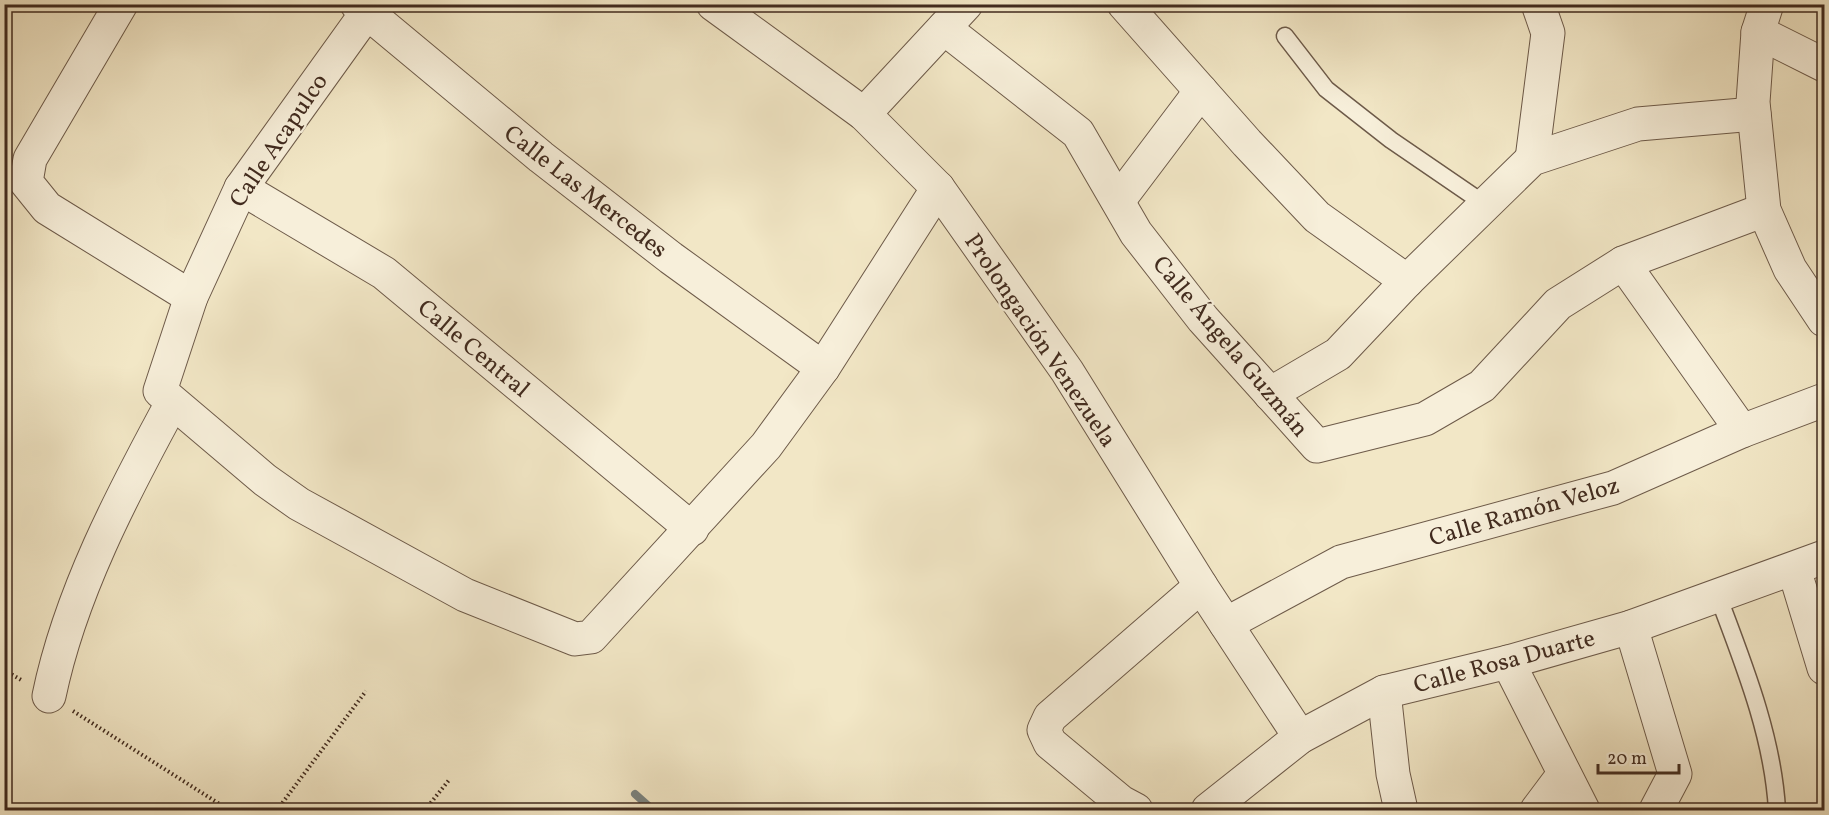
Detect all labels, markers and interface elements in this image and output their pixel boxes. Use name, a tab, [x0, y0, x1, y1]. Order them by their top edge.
street label: Calle Acapulco	[222, 67, 337, 215]
street label: Calle Las Mercedes	[496, 118, 674, 267]
street label: Prolongación Venezuela	[955, 227, 1124, 455]
street label: Calle Ángela Guzmán	[1143, 249, 1316, 445]
street label: Calle Central	[409, 292, 536, 407]
street label: Calle Ramón Veloz	[1425, 470, 1624, 556]
street label: Calle Rosa Duarte	[1410, 622, 1599, 703]
scale bar	[1598, 737, 1679, 775]
text: 20 m	[1607, 747, 1647, 772]

